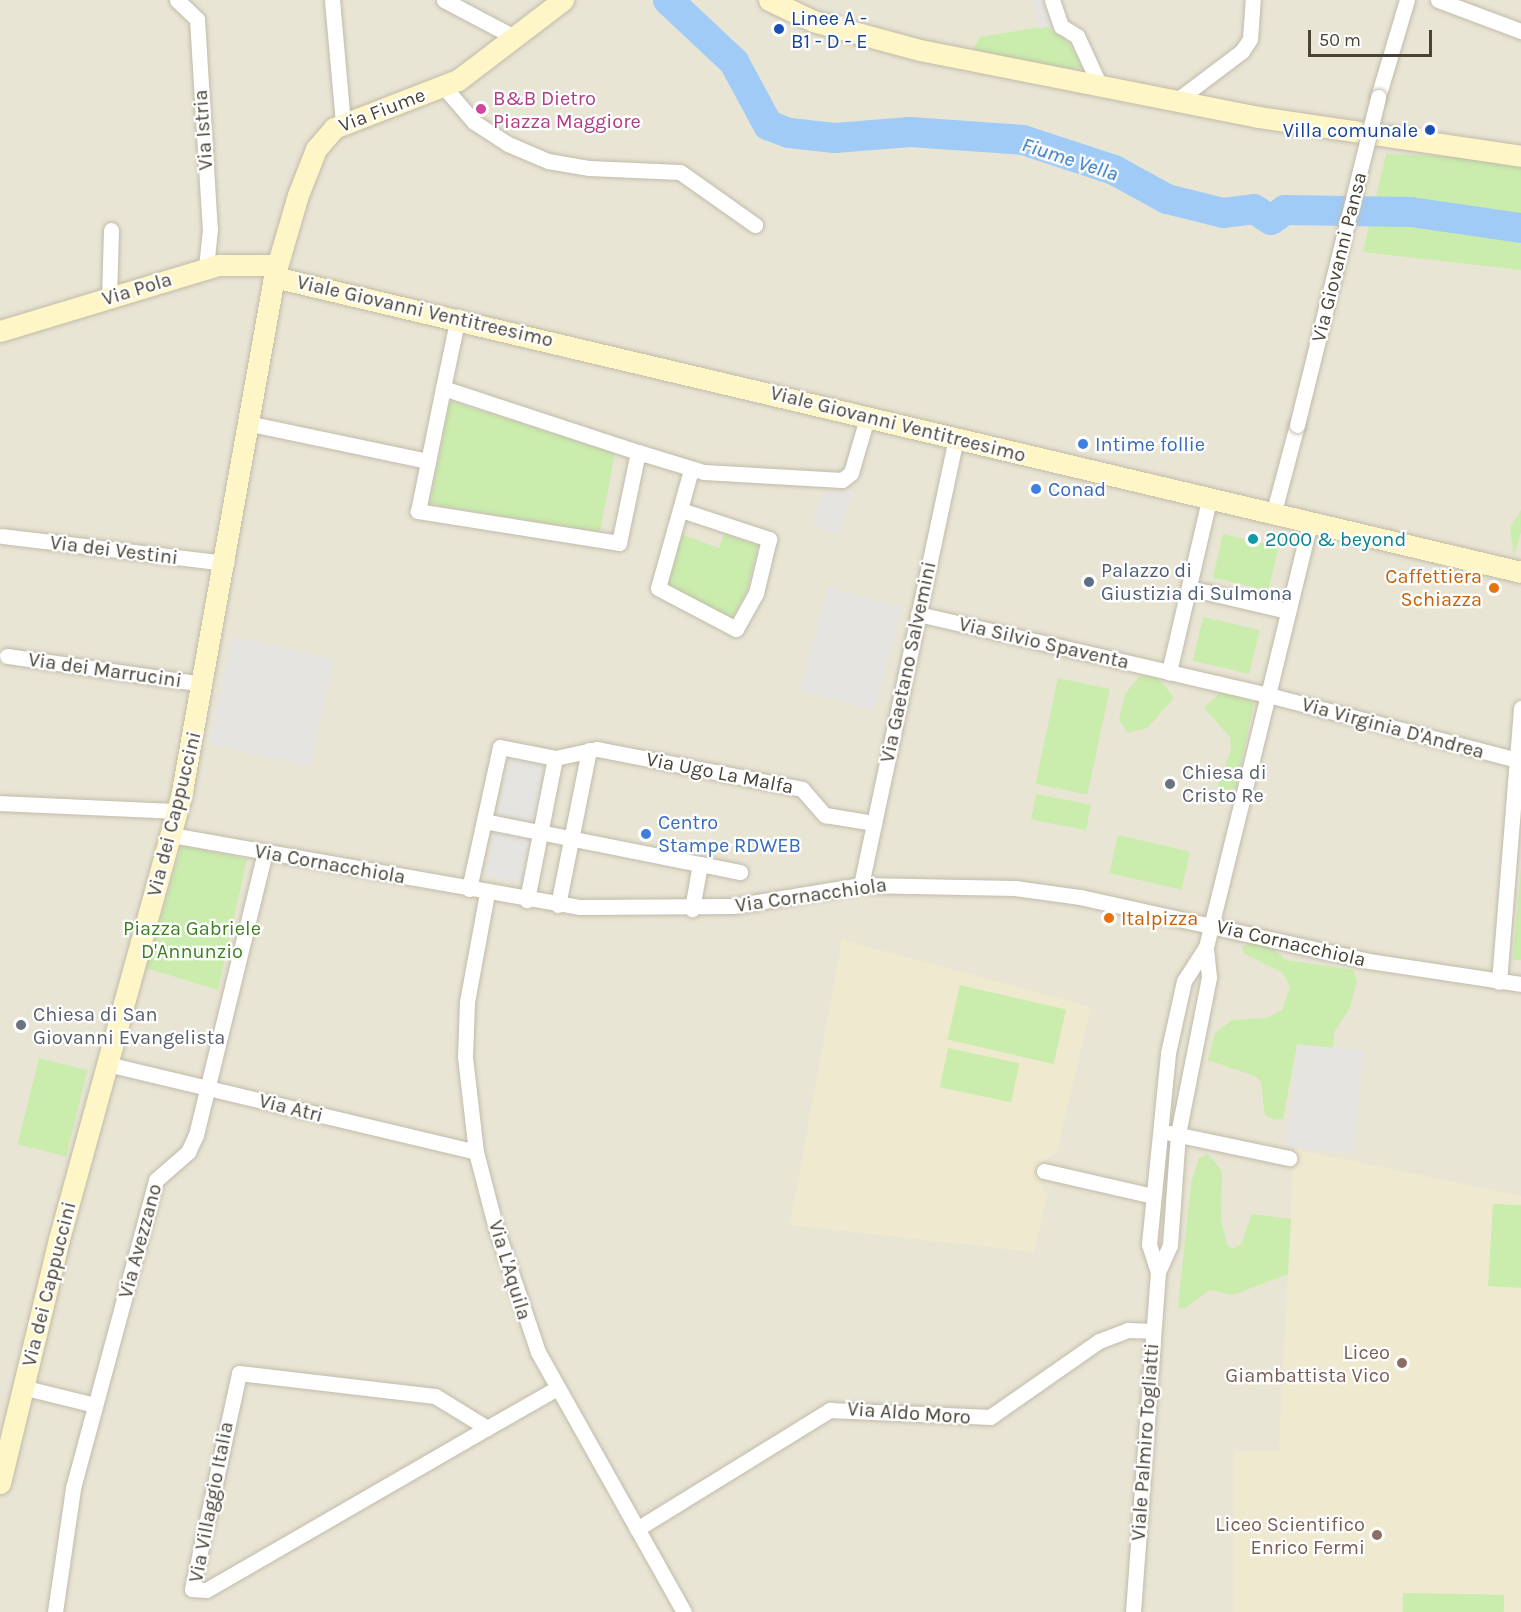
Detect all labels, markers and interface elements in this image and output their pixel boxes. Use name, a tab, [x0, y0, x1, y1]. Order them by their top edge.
place label: Linee A - B1 - D - E	[791, 6, 867, 53]
scale bar	[1311, 18, 1436, 56]
marker: Linee A - B1 - D - E	[772, 22, 786, 36]
text: 50 m	[1319, 29, 1361, 51]
street label: Via Fiume	[335, 83, 429, 137]
place label: B&B Dietro Piazza Maggiore	[493, 86, 641, 133]
street label: Via Istria	[188, 89, 218, 171]
marker: B&B Dietro Piazza Maggiore	[474, 102, 488, 116]
place label: Villa comunale	[1283, 118, 1418, 142]
marker: Villa comunale	[1423, 123, 1437, 137]
water label: Fiume Vella	[1019, 132, 1121, 186]
street label: Via Giovanni Pansa	[1306, 170, 1372, 344]
street label: Via Pola	[99, 267, 175, 311]
street label: Viale Giovanni Ventitreesimo	[294, 270, 556, 352]
street label: Viale Giovanni Ventitreesimo	[768, 381, 1028, 467]
place label: Intime follie	[1095, 432, 1205, 456]
marker: Intime follie	[1076, 437, 1090, 451]
place label: Conad	[1048, 477, 1106, 501]
marker: Conad	[1029, 482, 1043, 496]
place label: 2000 & beyond	[1265, 527, 1406, 551]
street label: Via dei Vestini	[49, 530, 179, 570]
marker: 2000 & beyond	[1246, 532, 1260, 546]
place label: Palazzo di Giustizia di Sulmona	[1101, 558, 1292, 605]
street label: Via Gaetano Salvemini	[875, 559, 941, 765]
place label: Caffettiera Schiazza	[1385, 564, 1482, 611]
marker: Palazzo di Giustizia di Sulmona	[1082, 575, 1096, 589]
marker: Caffettiera Schiazza	[1487, 581, 1501, 595]
street label: Via Silvio Spaventa	[957, 612, 1131, 674]
street label: Via dei Marrucini	[27, 647, 183, 693]
street label: Via Virginia D'Andrea	[1299, 692, 1487, 764]
street label: Via dei Cappuccini	[142, 729, 206, 899]
street label: Via Ugo La Malfa	[644, 747, 796, 799]
place label: Chiesa di Cristo Re	[1182, 760, 1267, 807]
marker: Chiesa di Cristo Re	[1163, 777, 1177, 791]
place label: Centro Stampe RDWEB	[658, 810, 801, 857]
marker: Centro Stampe RDWEB	[639, 827, 653, 841]
street label: Via Cornacchiola	[253, 839, 407, 889]
street label: Via Cornacchiola	[734, 872, 888, 918]
place label: Italpizza	[1121, 906, 1198, 930]
marker: Italpizza	[1102, 911, 1116, 925]
street label: Via Cornacchiola	[1214, 914, 1368, 972]
park label: Piazza Gabriele D'Annunzio	[123, 917, 261, 964]
place label: Chiesa di San Giovanni Evangelista	[33, 1002, 225, 1049]
marker: Chiesa di San Giovanni Evangelista	[14, 1018, 28, 1032]
street label: Via Atri	[256, 1088, 326, 1128]
street label: Via Avezzano	[113, 1181, 167, 1301]
street label: Via dei Cappuccini	[17, 1199, 81, 1369]
street label: Via L'Aquila	[483, 1217, 537, 1323]
place label: Liceo Giambattista Vico	[1225, 1340, 1390, 1387]
street label: Viale Palmiro Togliatti	[1126, 1342, 1164, 1542]
marker: Liceo Giambattista Vico	[1395, 1356, 1409, 1370]
street label: Via Aldo Moro	[847, 1397, 971, 1429]
street label: Via Villaggio Italia	[184, 1420, 238, 1584]
place label: Liceo Scientifico Enrico Fermi	[1215, 1512, 1365, 1559]
marker: Liceo Scientifico Enrico Fermi	[1370, 1528, 1384, 1542]

